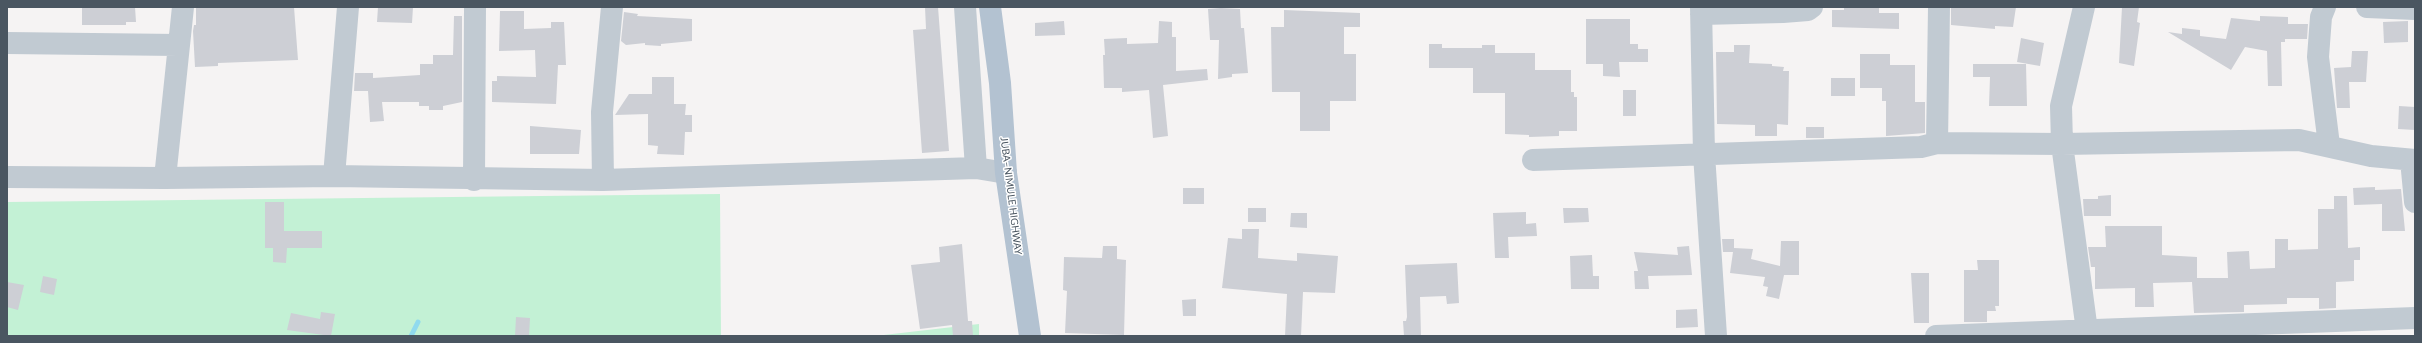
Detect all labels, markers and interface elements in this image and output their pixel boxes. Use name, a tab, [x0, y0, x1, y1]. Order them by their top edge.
street label: JUBA–NIMULE HIGHWAY	[998, 136, 1024, 256]

